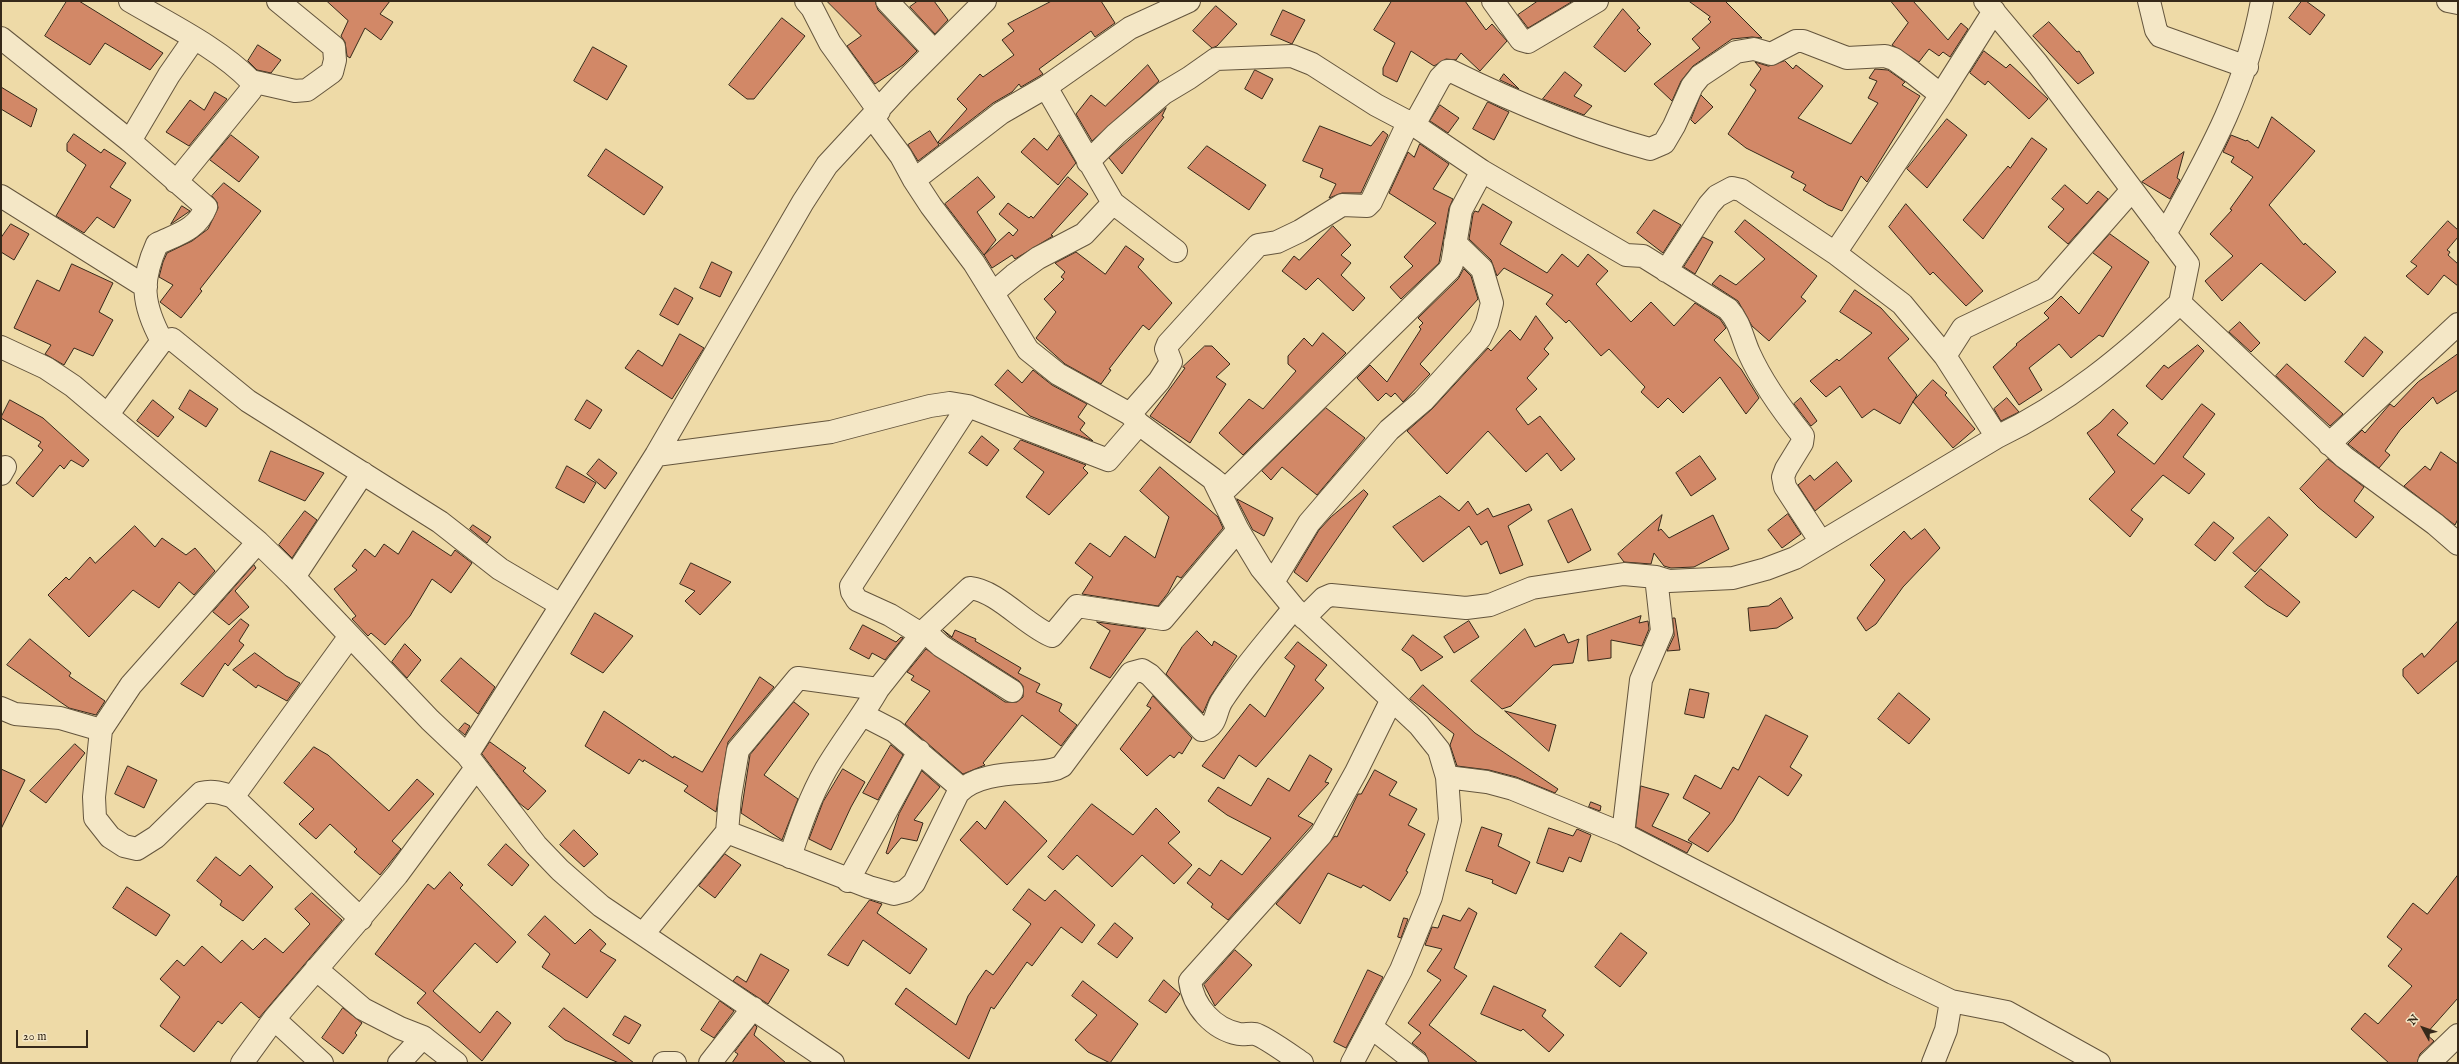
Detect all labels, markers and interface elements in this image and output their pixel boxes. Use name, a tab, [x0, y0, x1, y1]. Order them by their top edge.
north arrow	[2403, 1008, 2443, 1048]
text: N	[2405, 1012, 2422, 1028]
scale bar	[18, 1022, 90, 1048]
text: 20 m	[23, 1029, 46, 1044]

